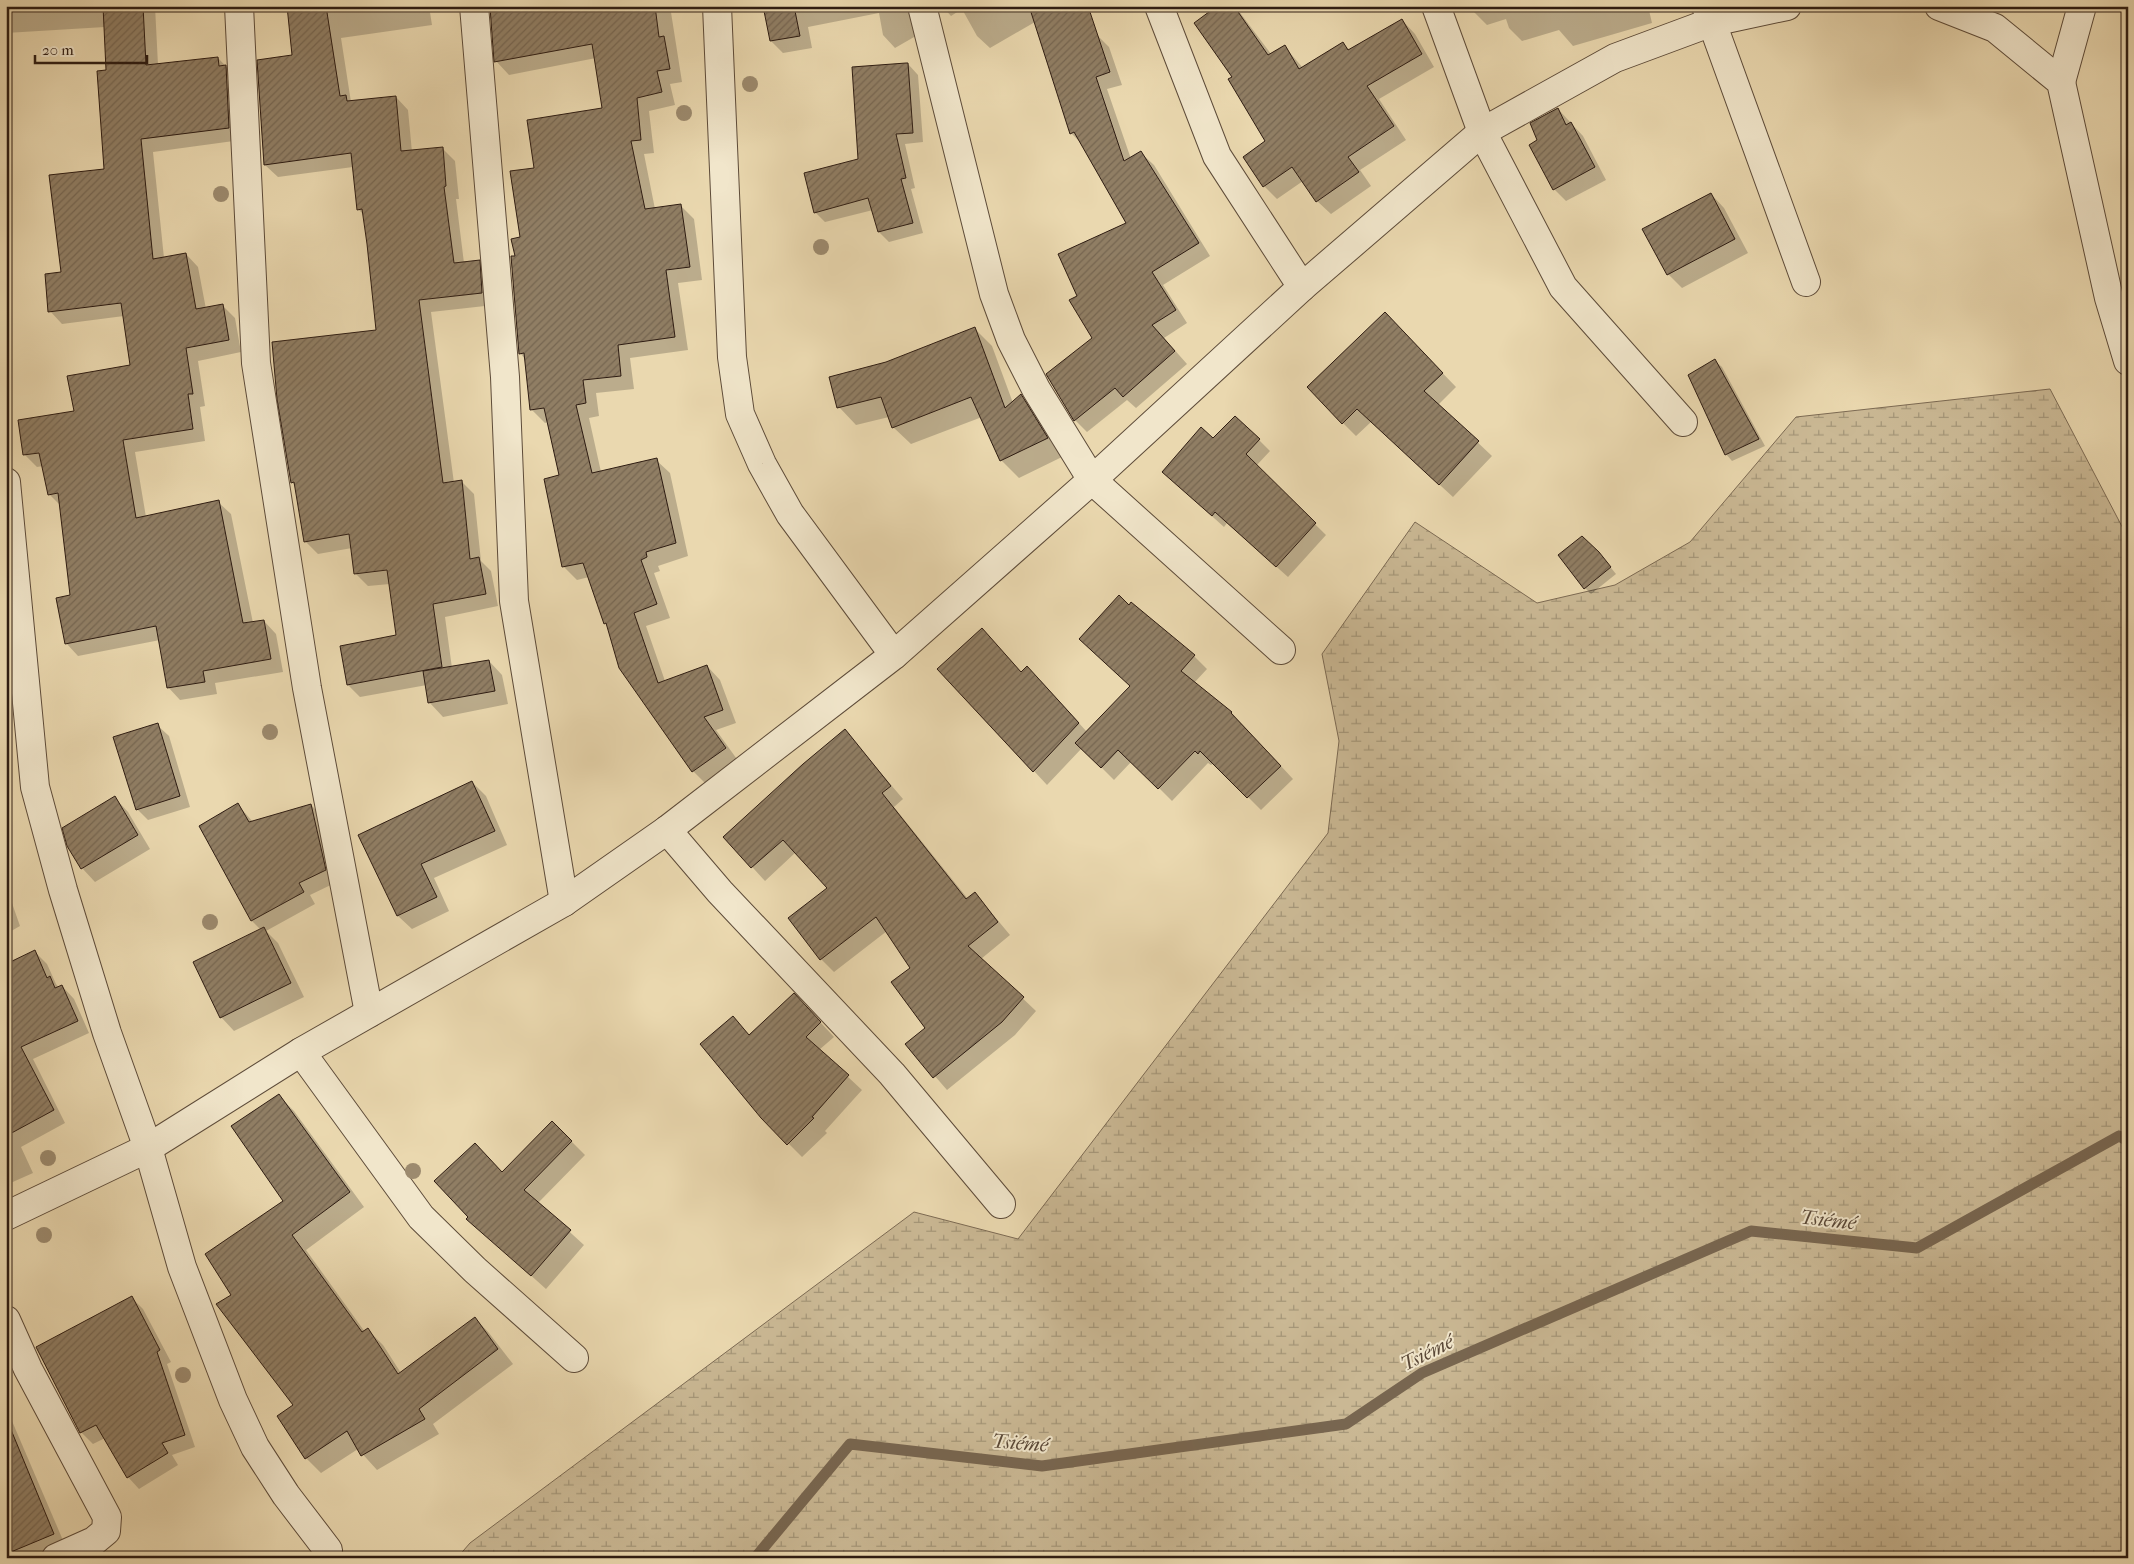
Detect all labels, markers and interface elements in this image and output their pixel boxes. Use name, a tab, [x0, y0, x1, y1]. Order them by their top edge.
scale bar	[35, 32, 148, 64]
text: 20 m	[42, 41, 74, 59]
water label: Tsiémé	[1799, 1206, 1860, 1235]
water label: Tsiémé	[1397, 1329, 1460, 1376]
water label: Tsiémé	[991, 1430, 1052, 1457]

